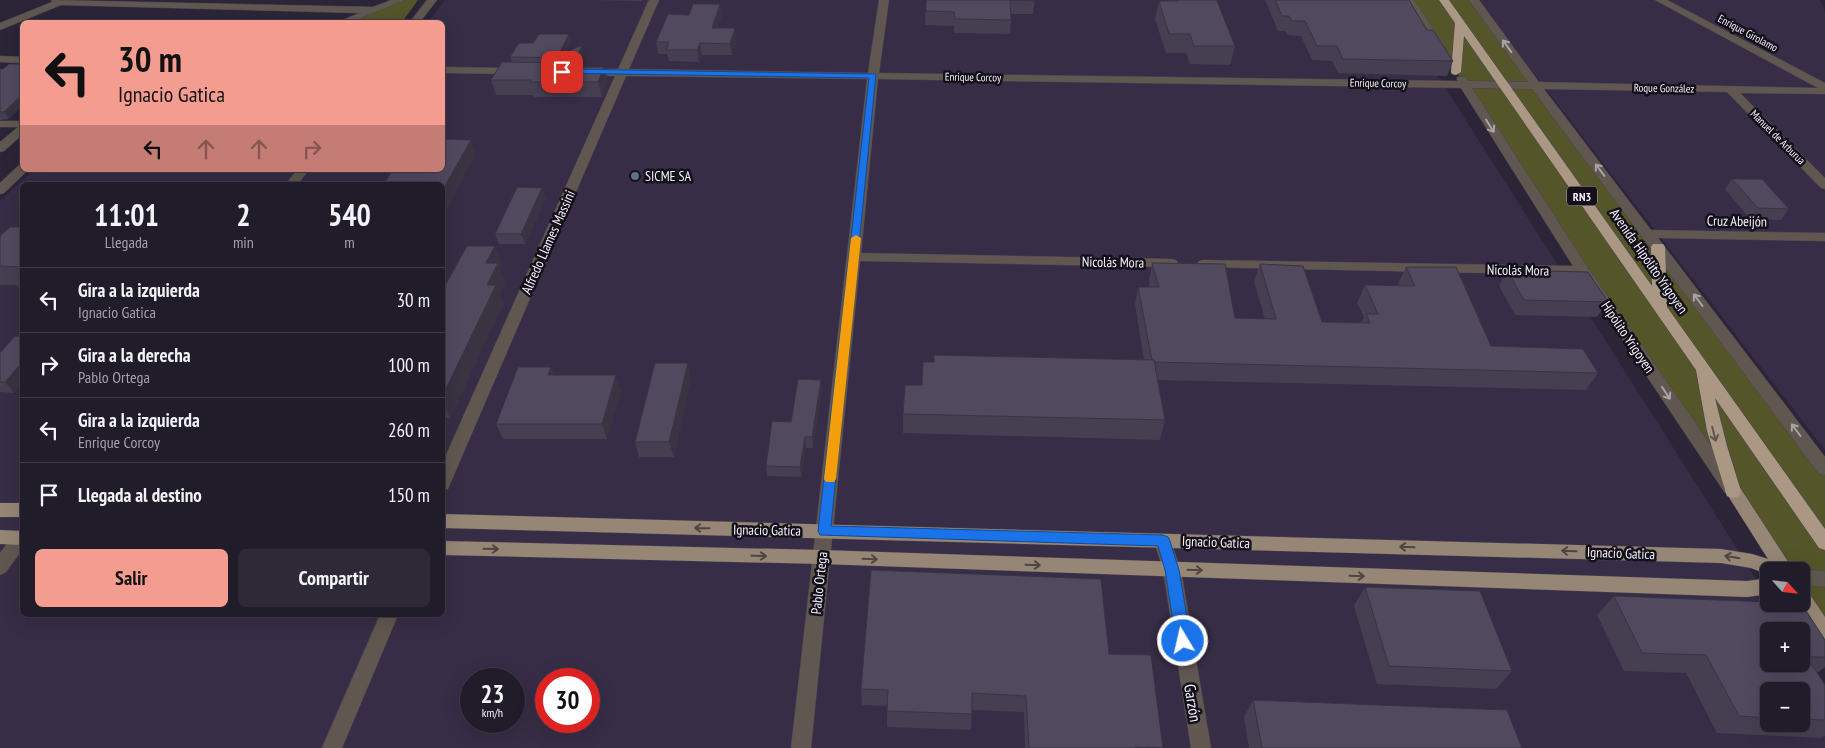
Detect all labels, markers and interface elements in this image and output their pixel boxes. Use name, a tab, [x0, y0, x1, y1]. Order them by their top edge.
street label: Enrique Girolamo	[1716, 11, 1781, 55]
text: 30 m	[118, 36, 182, 82]
icon: left	[35, 40, 100, 105]
one-way arrow	[1501, 40, 1512, 53]
pin	[541, 51, 583, 93]
icon: arrive	[548, 58, 576, 86]
street label: Enrique Corcoy	[945, 70, 1002, 85]
street label: Enrique Corcoy	[1350, 76, 1407, 91]
text: Ignacio Gatica	[118, 80, 225, 108]
street label: Roque González	[1634, 80, 1694, 96]
street label: Manuel de Arburua	[1748, 107, 1808, 167]
one-way arrow	[1486, 118, 1496, 132]
icon: left	[139, 135, 167, 163]
icon: ahead	[192, 135, 220, 163]
icon: ahead	[245, 135, 273, 163]
icon: right	[298, 135, 326, 163]
one-way arrow	[1595, 163, 1605, 177]
place label: SICME SA	[645, 167, 692, 185]
marker: SICME SA	[629, 170, 641, 182]
street label: Alfredo Llames Massini	[517, 187, 579, 297]
road number: RN3	[1567, 187, 1597, 206]
text: 11:01	[94, 195, 159, 234]
text: 2	[236, 195, 251, 234]
text: 540	[328, 195, 371, 234]
street label: Avenida Hipólito Yrigoyen	[1606, 205, 1692, 317]
street label: Cruz Abeijón	[1707, 211, 1767, 231]
text: Llegada	[105, 232, 148, 252]
text: min	[233, 232, 254, 252]
text: m	[344, 232, 355, 252]
street label: Nicolás Mora	[1082, 252, 1144, 272]
street label: Nicolás Mora	[1487, 260, 1549, 280]
text: Gira a la izquierda	[78, 278, 200, 302]
icon: left	[35, 286, 63, 314]
text: 30 m	[397, 288, 430, 312]
one-way arrow	[1693, 293, 1703, 307]
street label: Hipólito Yrigoyen	[1597, 298, 1659, 376]
text: Ignacio Gatica	[78, 302, 156, 322]
text: Gira a la derecha	[78, 343, 191, 367]
icon: right	[35, 351, 63, 379]
text: 100 m	[388, 353, 430, 377]
text: Pablo Ortega	[78, 367, 150, 387]
one-way arrow	[1661, 386, 1671, 400]
text: Gira a la izquierda	[78, 408, 200, 432]
icon: left	[35, 416, 63, 444]
text: 260 m	[388, 418, 430, 442]
one-way arrow	[1790, 424, 1801, 437]
one-way arrow	[1710, 425, 1719, 441]
text: Enrique Corcoy	[78, 432, 160, 452]
icon: arrive	[35, 481, 63, 509]
text: Llegada al destino	[78, 483, 202, 507]
text: 150 m	[388, 483, 430, 507]
street label: Ignacio Gatica	[733, 520, 801, 540]
one-way arrow	[694, 523, 710, 533]
street label: Ignacio Gatica	[1182, 532, 1250, 552]
one-way arrow	[1399, 542, 1415, 552]
street label: Ignacio Gatica	[1587, 543, 1655, 563]
one-way arrow	[482, 544, 499, 554]
one-way arrow	[1561, 547, 1577, 556]
button: Salir	[35, 549, 228, 607]
button: Compartir	[238, 549, 430, 607]
one-way arrow	[750, 551, 766, 561]
street label: Pablo Ortega	[807, 551, 831, 615]
one-way arrow	[1724, 552, 1740, 562]
one-way arrow	[862, 554, 878, 564]
one-way arrow	[1024, 560, 1040, 569]
north arrow	[1760, 562, 1810, 612]
map controls	[1760, 562, 1810, 732]
one-way arrow	[1187, 566, 1203, 575]
one-way arrow	[1349, 571, 1365, 580]
position arrow	[1156, 614, 1208, 666]
button: +	[1760, 622, 1810, 672]
speed limit sign: 30	[535, 668, 600, 733]
text: 23	[481, 678, 504, 710]
button: −	[1760, 682, 1810, 732]
street label: Garzón	[1180, 683, 1206, 723]
text: km/h	[482, 705, 503, 720]

